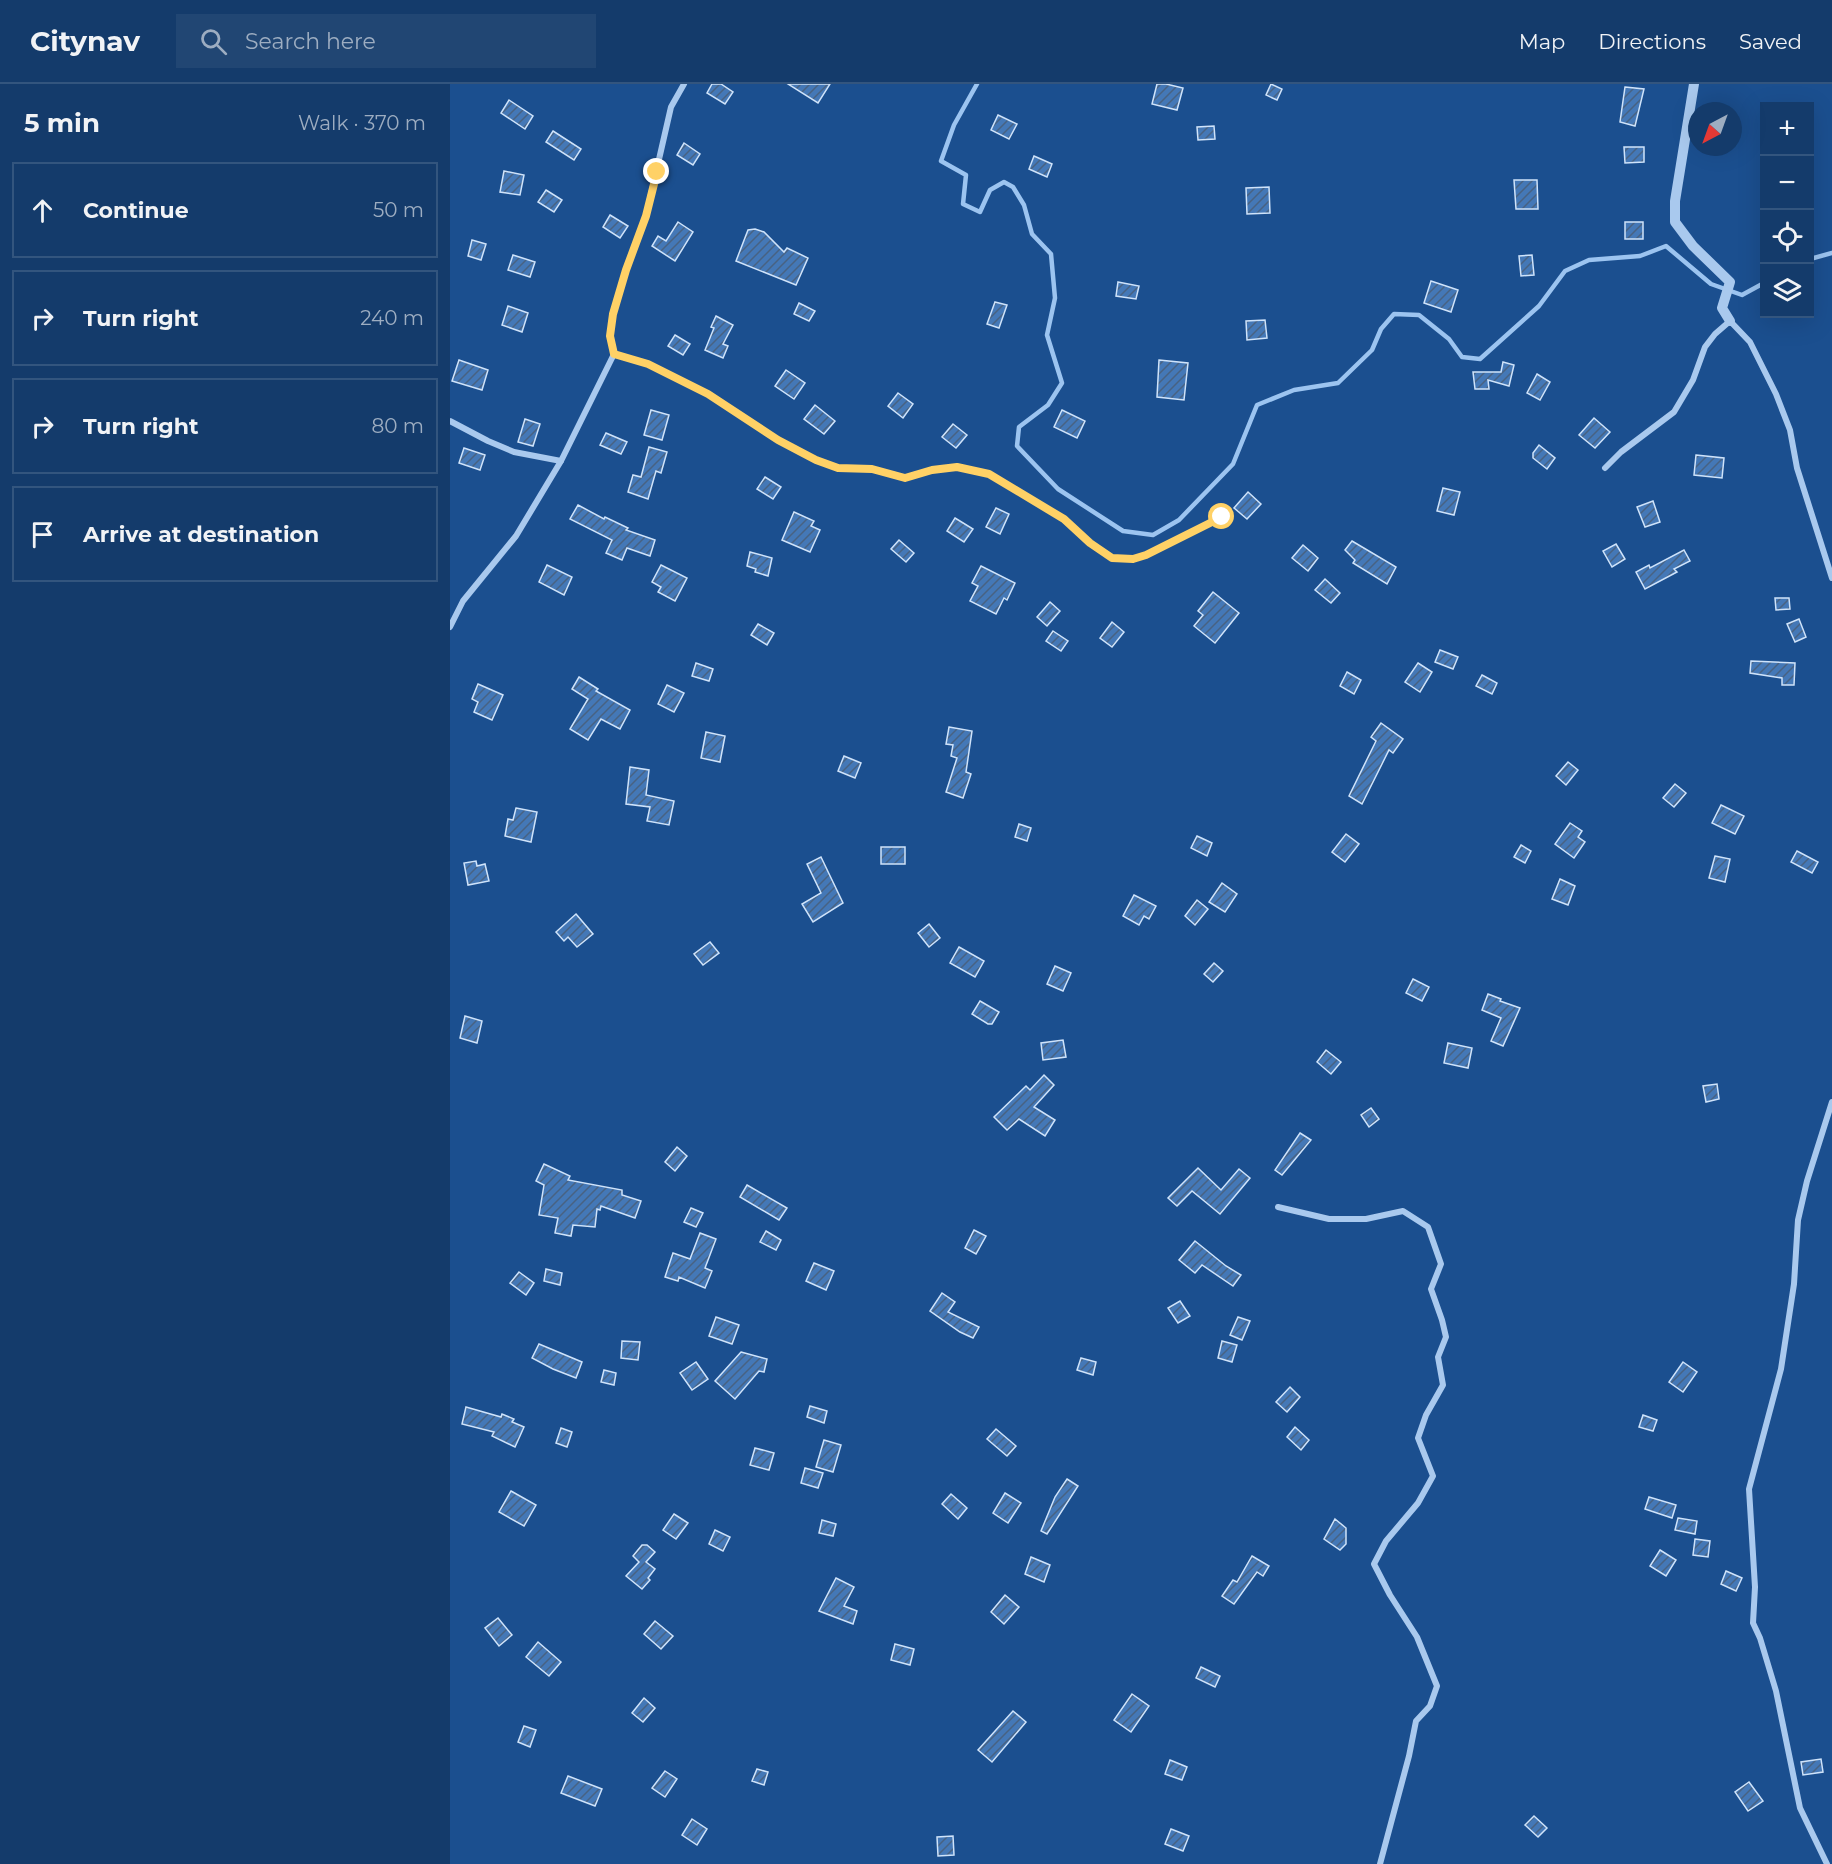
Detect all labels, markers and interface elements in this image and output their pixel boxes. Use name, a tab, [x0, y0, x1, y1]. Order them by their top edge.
search box	[176, 14, 596, 68]
text: Citynav	[30, 24, 140, 58]
icon: search	[197, 25, 230, 58]
text: Search here	[245, 28, 376, 55]
text: Map	[1519, 29, 1565, 54]
text: Directions	[1598, 29, 1706, 54]
text: Saved	[1739, 29, 1802, 54]
north arrow	[1688, 102, 1742, 156]
map controls	[1760, 102, 1814, 318]
button: +	[1760, 102, 1814, 156]
text: 5 min	[24, 107, 100, 139]
text: Walk · 370 m	[298, 111, 426, 135]
button: −	[1760, 156, 1814, 210]
route end	[643, 158, 669, 184]
icon: ahead	[26, 194, 59, 227]
text: Continue	[83, 197, 189, 224]
text: 50 m	[373, 198, 424, 222]
button: locate	[1760, 210, 1814, 264]
button: layers	[1760, 264, 1814, 318]
icon: right	[26, 302, 59, 335]
text: Turn right	[83, 305, 198, 332]
text: 240 m	[360, 306, 424, 330]
icon: right	[26, 410, 59, 443]
text: Turn right	[83, 413, 198, 440]
text: 80 m	[372, 414, 424, 438]
route start	[1208, 503, 1234, 529]
icon: arrive	[26, 518, 59, 551]
text: Arrive at destination	[83, 521, 319, 548]

